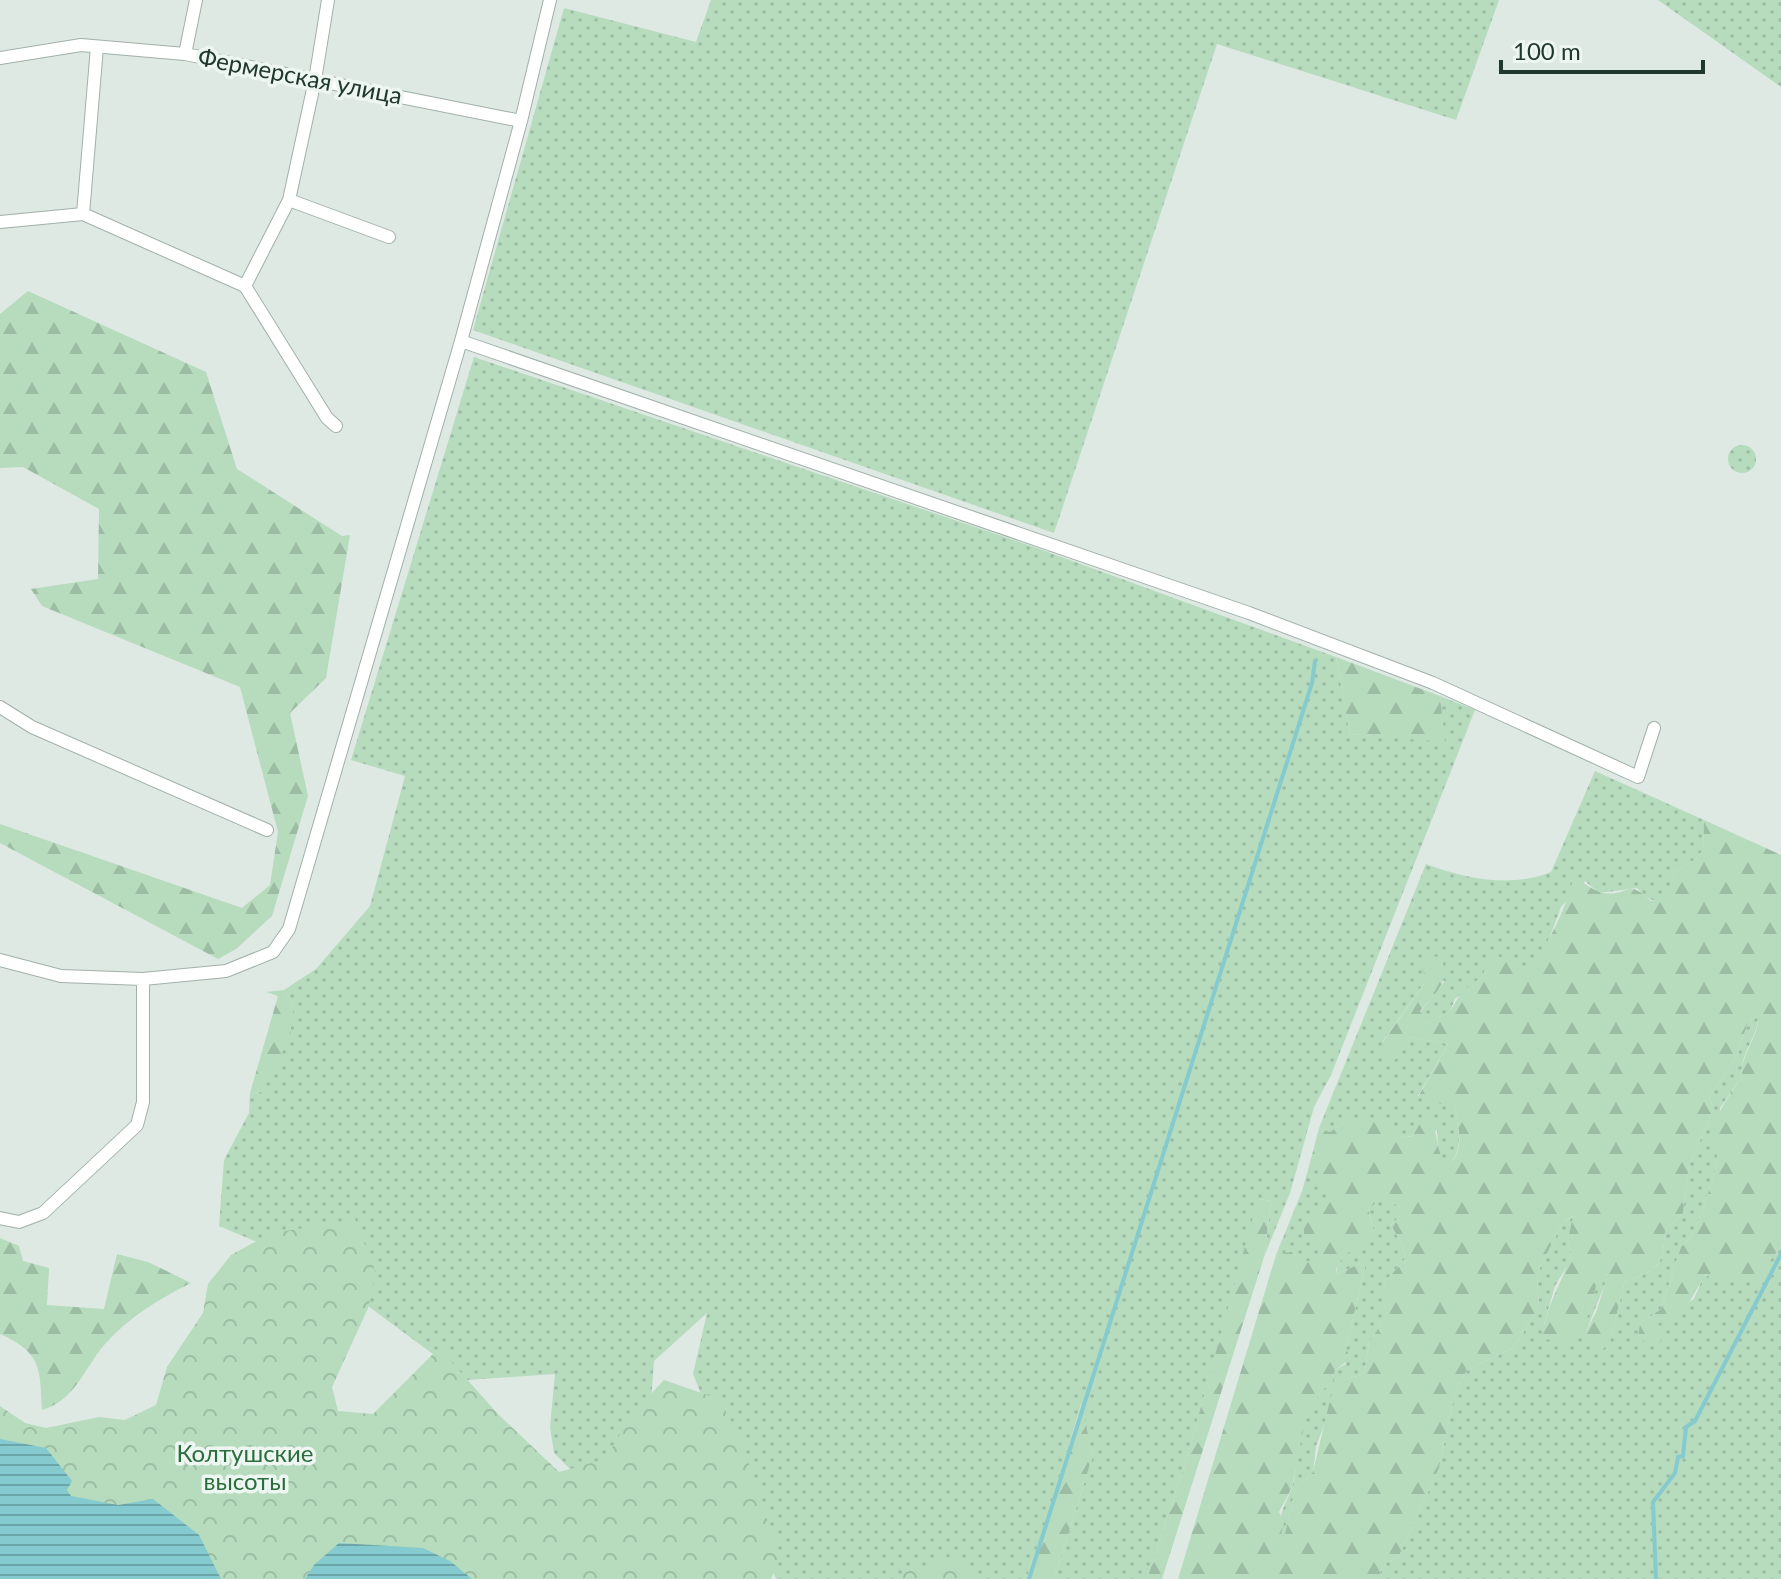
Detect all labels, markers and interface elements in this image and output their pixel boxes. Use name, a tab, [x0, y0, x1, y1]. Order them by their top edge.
scale bar	[1501, 24, 1703, 74]
text: 100 m	[1513, 36, 1581, 65]
street label: Фермерская улица	[196, 42, 405, 110]
park label: Колтушские высоты	[176, 1438, 314, 1495]

